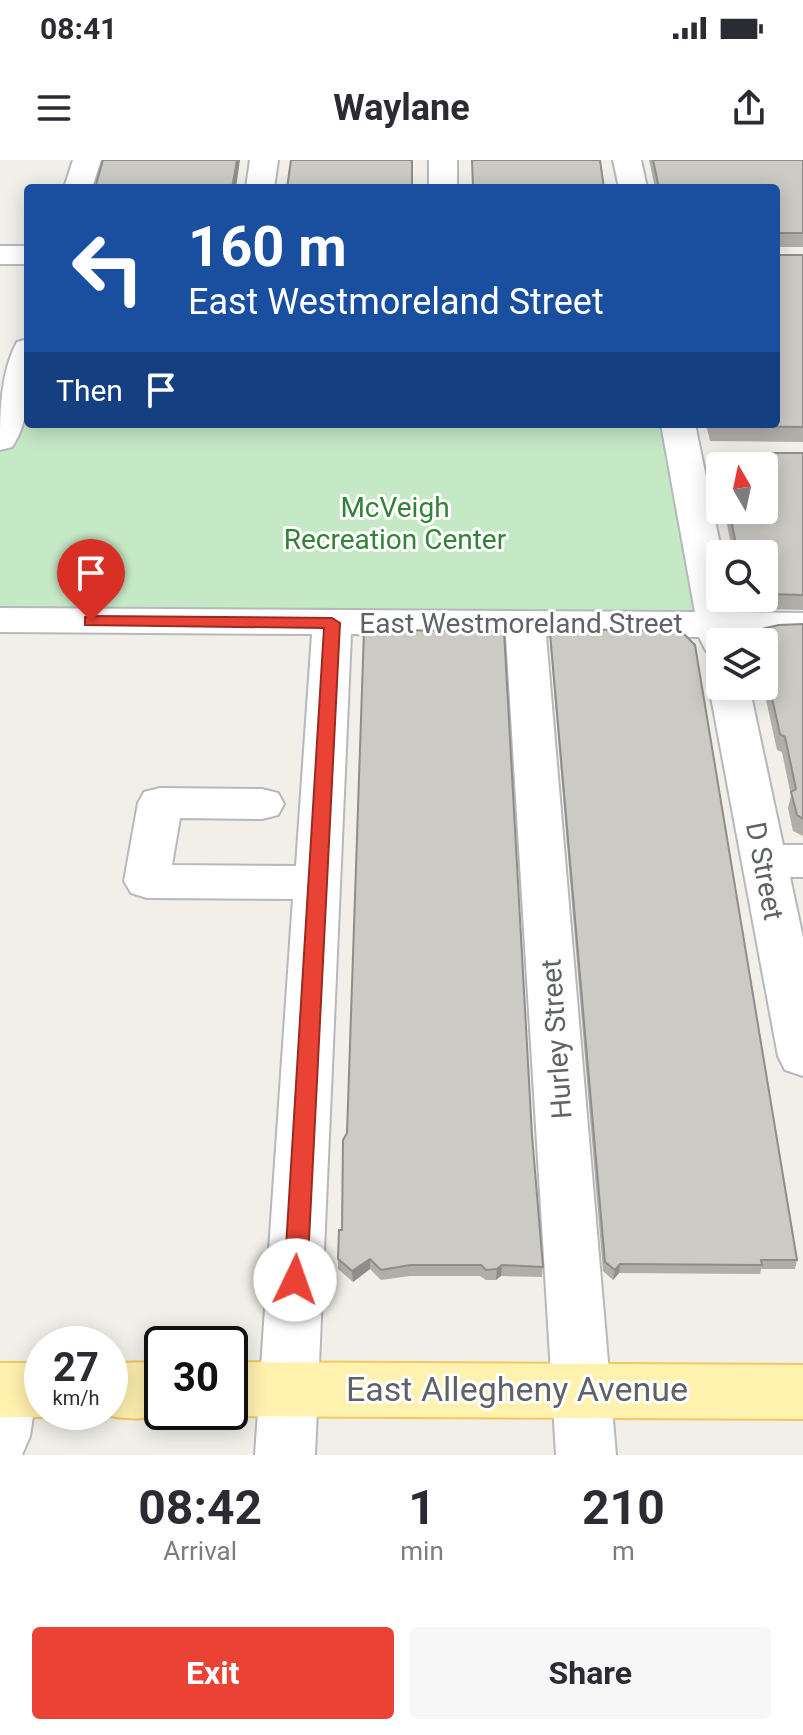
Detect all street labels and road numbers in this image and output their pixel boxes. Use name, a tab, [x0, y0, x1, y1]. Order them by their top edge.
street label: East Westmoreland Street	[359, 607, 683, 640]
street label: D Street	[739, 819, 790, 923]
street label: Hurley Street	[534, 958, 579, 1120]
street label: East Allegheny Avenue	[346, 1369, 688, 1409]

